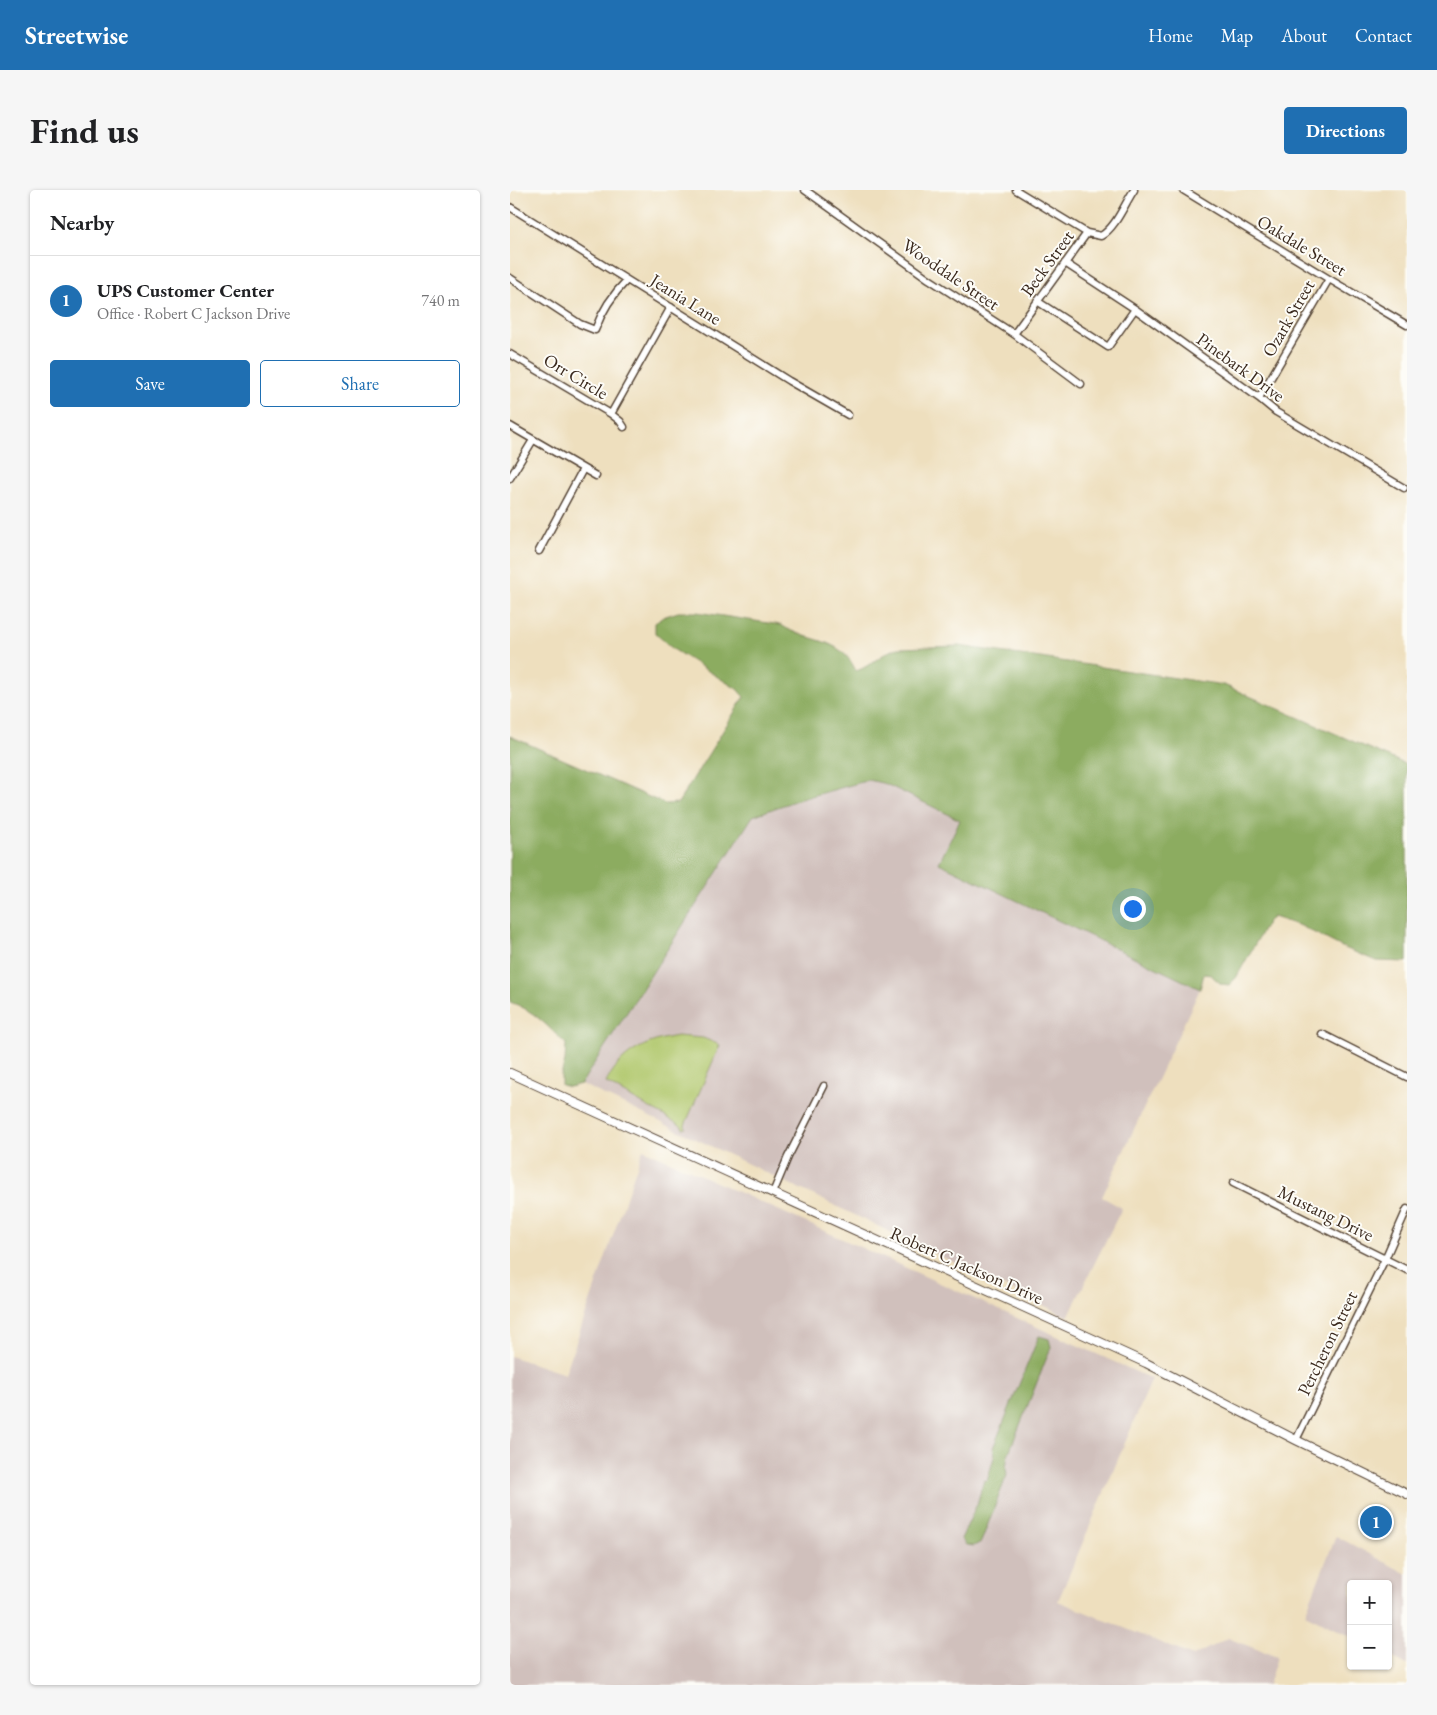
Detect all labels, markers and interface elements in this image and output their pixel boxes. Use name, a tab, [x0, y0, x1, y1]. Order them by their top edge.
text: Streetwise	[25, 20, 128, 51]
text: Home	[1148, 24, 1193, 47]
text: Map	[1221, 24, 1253, 47]
text: About	[1281, 24, 1327, 47]
text: Contact	[1355, 24, 1412, 47]
button: Directions	[1284, 107, 1407, 154]
text: Find us	[30, 108, 139, 153]
text: Nearby	[50, 209, 114, 236]
street label: Oakdale Street	[1253, 209, 1351, 281]
street label: Beck Street	[1015, 225, 1079, 301]
street label: Wooddale Street	[898, 233, 1004, 315]
street label: Jeania Lane	[645, 267, 726, 330]
street label: Ozark Street	[1257, 275, 1319, 361]
text: UPS Customer Center	[97, 278, 274, 303]
text: 1	[62, 290, 70, 311]
text: 740 m	[421, 290, 460, 311]
text: Office · Robert C Jackson Drive	[97, 303, 290, 324]
street label: Pinebark Drive	[1192, 327, 1290, 407]
street label: Orr Circle	[540, 348, 612, 404]
button: Save	[50, 360, 250, 407]
button: Share	[260, 360, 460, 407]
your location	[1120, 896, 1146, 922]
street label: Mustang Drive	[1274, 1180, 1378, 1246]
street label: Robert C Jackson Drive	[887, 1221, 1047, 1309]
street label: Percheron Street	[1292, 1287, 1362, 1399]
pin: 1	[1360, 1503, 1392, 1541]
map controls	[1347, 1580, 1392, 1670]
button: +	[1347, 1580, 1392, 1625]
button: −	[1347, 1625, 1392, 1670]

